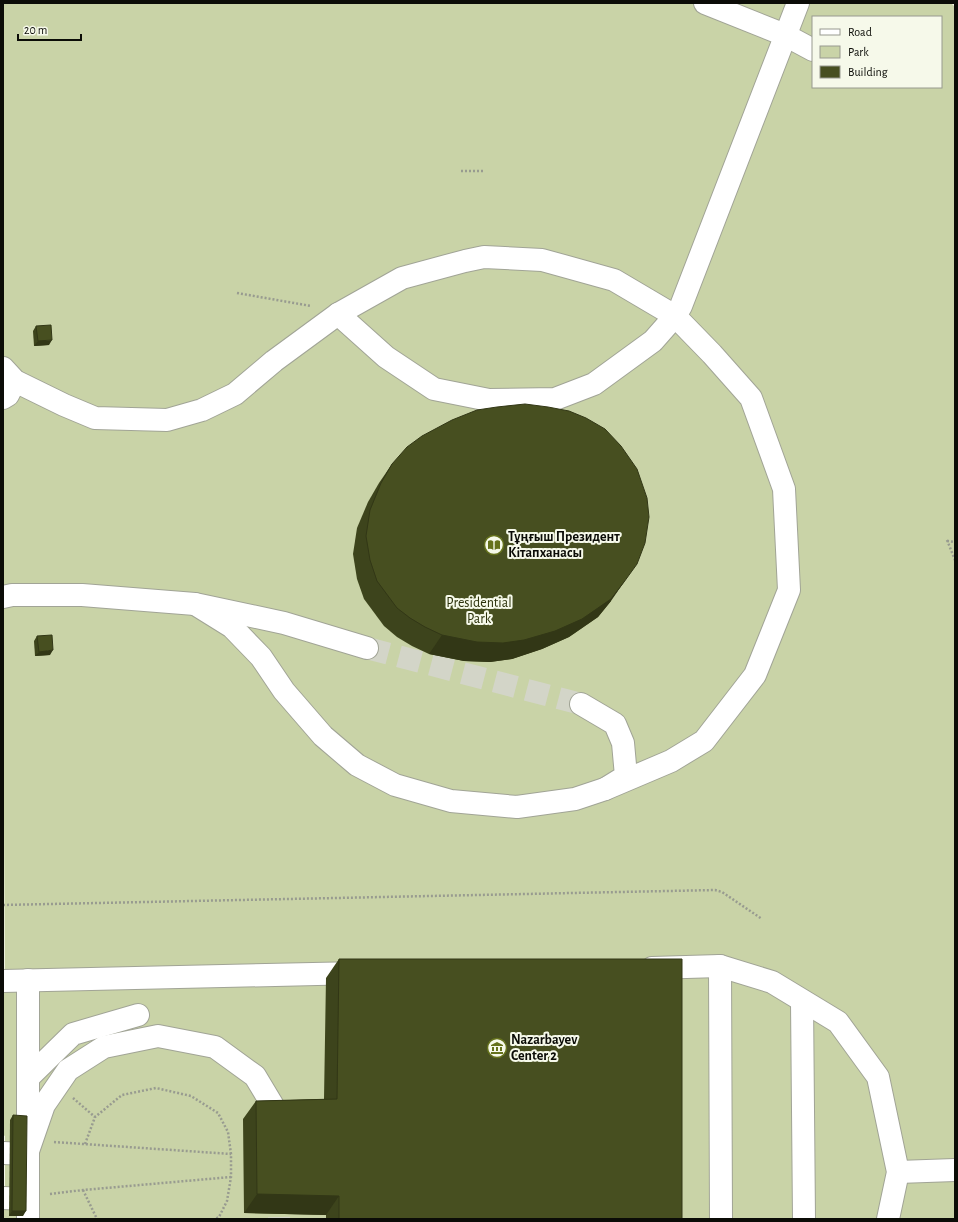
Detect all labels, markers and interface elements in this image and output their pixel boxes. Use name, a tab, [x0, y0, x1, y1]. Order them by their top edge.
scale bar	[18, 16, 81, 42]
legend	[812, 16, 942, 88]
text: 20 m	[24, 24, 47, 36]
text: Road	[848, 26, 872, 38]
text: Park	[848, 46, 869, 58]
text: Building	[848, 66, 888, 78]
place label: Тұңғыш Президент Кітапханасы	[508, 530, 620, 560]
library icon: Тұңғыш Президент Кітапханасы	[483, 534, 505, 556]
park label: Presidential Park	[446, 596, 512, 626]
place label: Nazarbayev Center 2	[511, 1033, 578, 1063]
museum icon: Nazarbayev Center 2	[486, 1037, 508, 1059]

